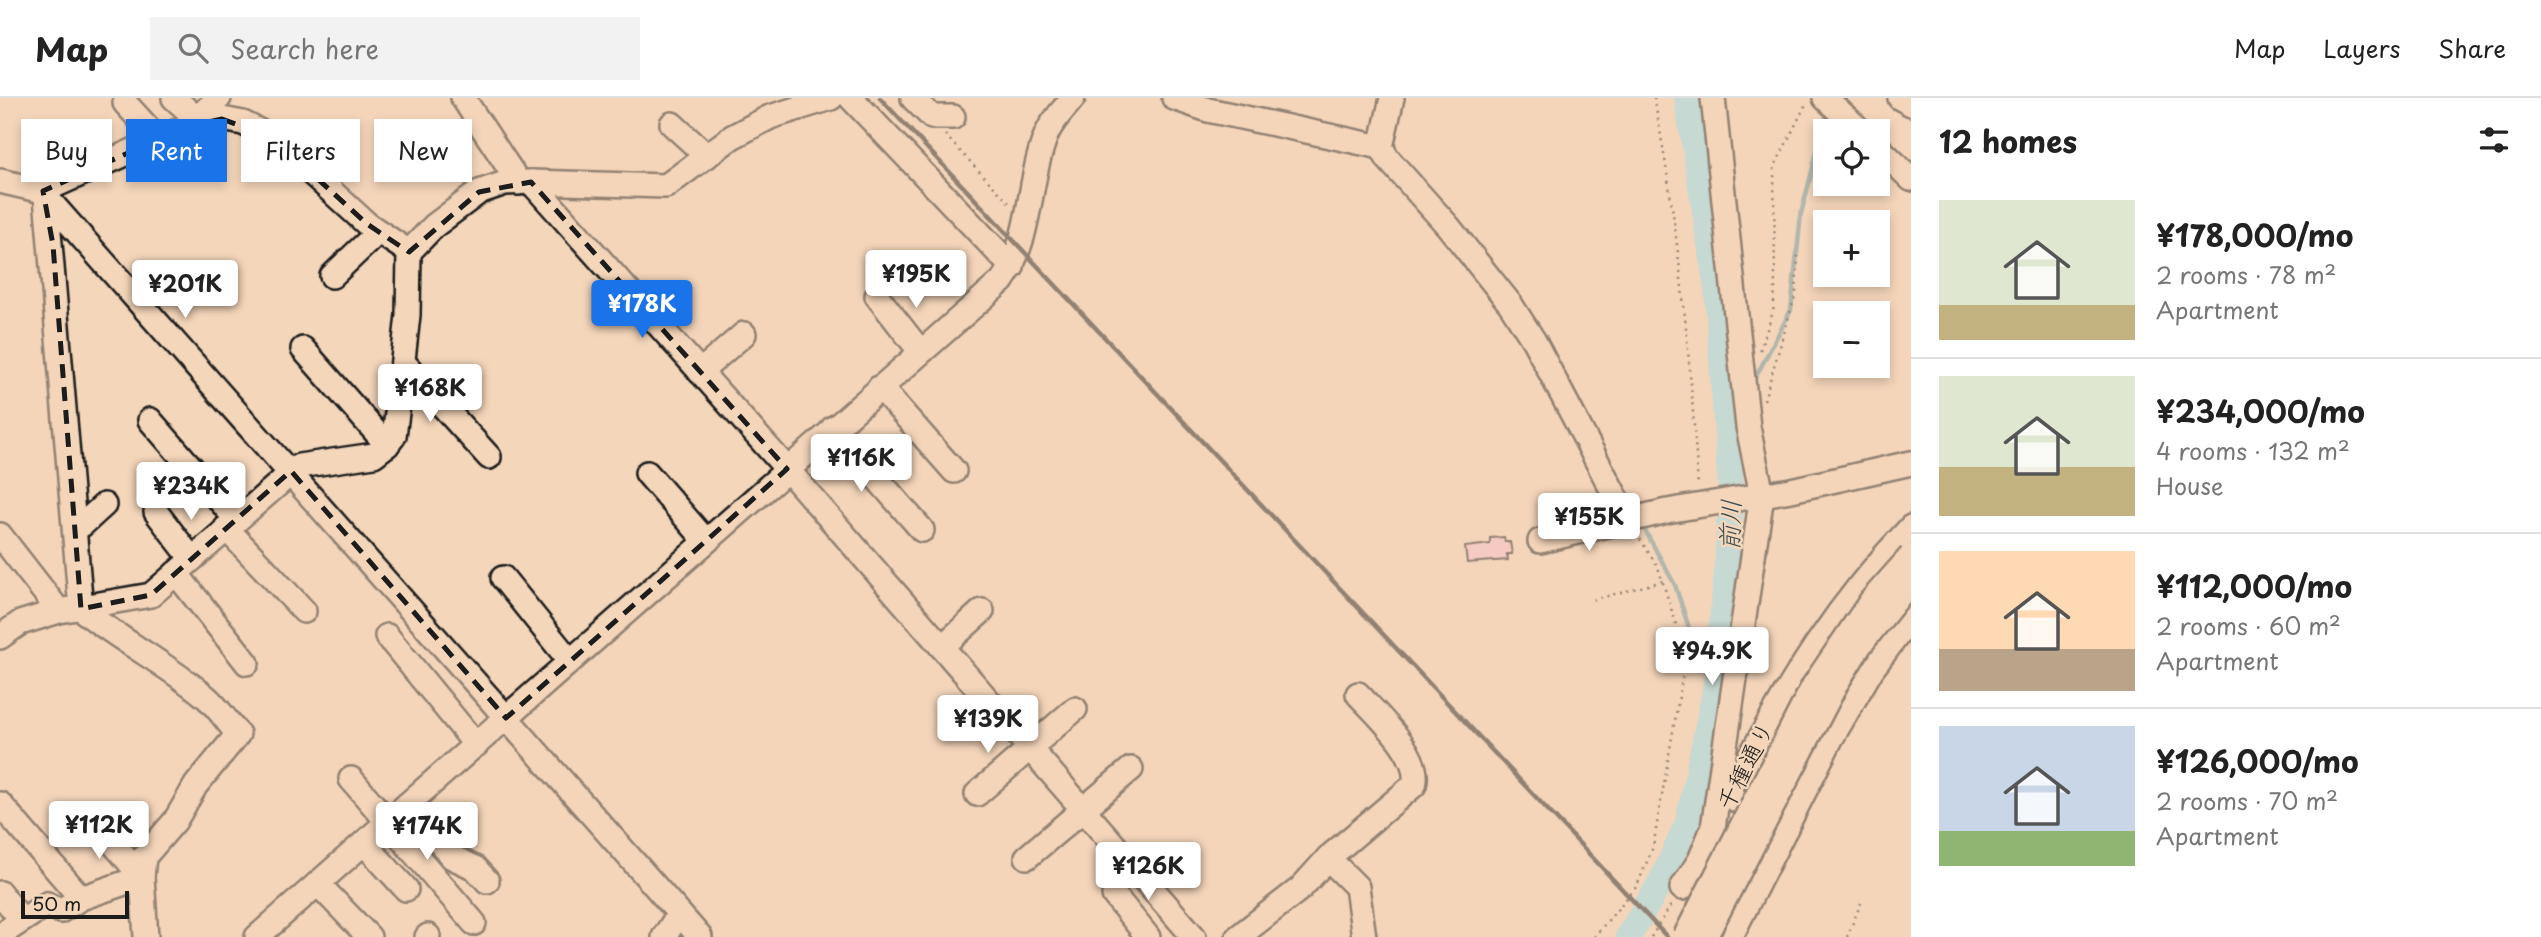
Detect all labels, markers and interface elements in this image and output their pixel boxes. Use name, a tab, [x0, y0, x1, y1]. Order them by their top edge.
search box	[150, 17, 640, 80]
text: Map	[35, 23, 108, 73]
icon: search	[174, 29, 212, 67]
text: Search here	[230, 29, 379, 68]
text: Map	[2234, 30, 2285, 66]
text: Layers	[2323, 30, 2400, 66]
text: Share	[2438, 30, 2506, 66]
text: 12 homes	[1939, 118, 2077, 163]
chip: Buy	[21, 119, 112, 182]
chip: Rent	[126, 119, 227, 182]
chip: Filters	[241, 119, 360, 182]
chip: New	[374, 119, 472, 182]
map controls	[1813, 119, 1890, 378]
button: locate	[1813, 119, 1890, 196]
icon: filters	[2475, 121, 2513, 159]
button: +	[1813, 210, 1890, 287]
text: ¥178,000/mo	[2156, 212, 2353, 257]
icon: home	[1995, 228, 2079, 312]
pin: ¥195K	[867, 250, 965, 310]
text: ¥195K	[881, 255, 951, 290]
text: 2 rooms · 78 m²	[2156, 257, 2336, 292]
pin: ¥201K	[136, 260, 234, 320]
text: ¥201K	[148, 265, 222, 300]
pin: ¥178K	[593, 280, 691, 340]
text: ¥178K	[607, 285, 677, 320]
text: Apartment	[2156, 292, 2279, 327]
button: −	[1813, 301, 1890, 378]
pin: ¥168K	[381, 364, 479, 424]
text: ¥168K	[394, 369, 466, 404]
text: ¥234,000/mo	[2156, 388, 2365, 433]
icon: home	[1995, 404, 2079, 488]
text: 4 rooms · 132 m²	[2156, 433, 2350, 468]
pin: ¥116K	[812, 434, 910, 494]
text: ¥116K	[827, 439, 895, 474]
pin: ¥234K	[142, 462, 240, 522]
text: ¥234K	[152, 467, 230, 502]
text: House	[2156, 468, 2223, 503]
pin: ¥155K	[1540, 494, 1638, 553]
text: ¥155K	[1554, 498, 1624, 533]
water label: 前川	[1709, 498, 1749, 552]
text: ¥112,000/mo	[2156, 563, 2352, 608]
icon: home	[1995, 579, 2079, 663]
text: 2 rooms · 60 m²	[2156, 608, 2341, 643]
pin: ¥94.9K	[1655, 628, 1769, 687]
text: ¥94.9K	[1672, 632, 1752, 667]
text: Apartment	[2156, 643, 2279, 678]
pin: ¥139K	[939, 696, 1037, 755]
text: ¥139K	[953, 700, 1023, 735]
street label: 千種通り	[1706, 714, 1782, 816]
text: ¥126,000/mo	[2156, 738, 2359, 783]
icon: home	[1995, 754, 2079, 838]
text: 2 rooms · 70 m²	[2156, 783, 2338, 818]
pin: ¥112K	[50, 802, 148, 861]
pin: ¥174K	[378, 802, 476, 862]
text: ¥112K	[65, 806, 133, 841]
text: ¥174K	[392, 807, 462, 842]
text: Apartment	[2156, 818, 2279, 853]
pin: ¥126K	[1099, 842, 1197, 902]
text: ¥126K	[1112, 847, 1184, 882]
scale bar	[21, 888, 130, 920]
text: 50 m	[32, 889, 81, 917]

